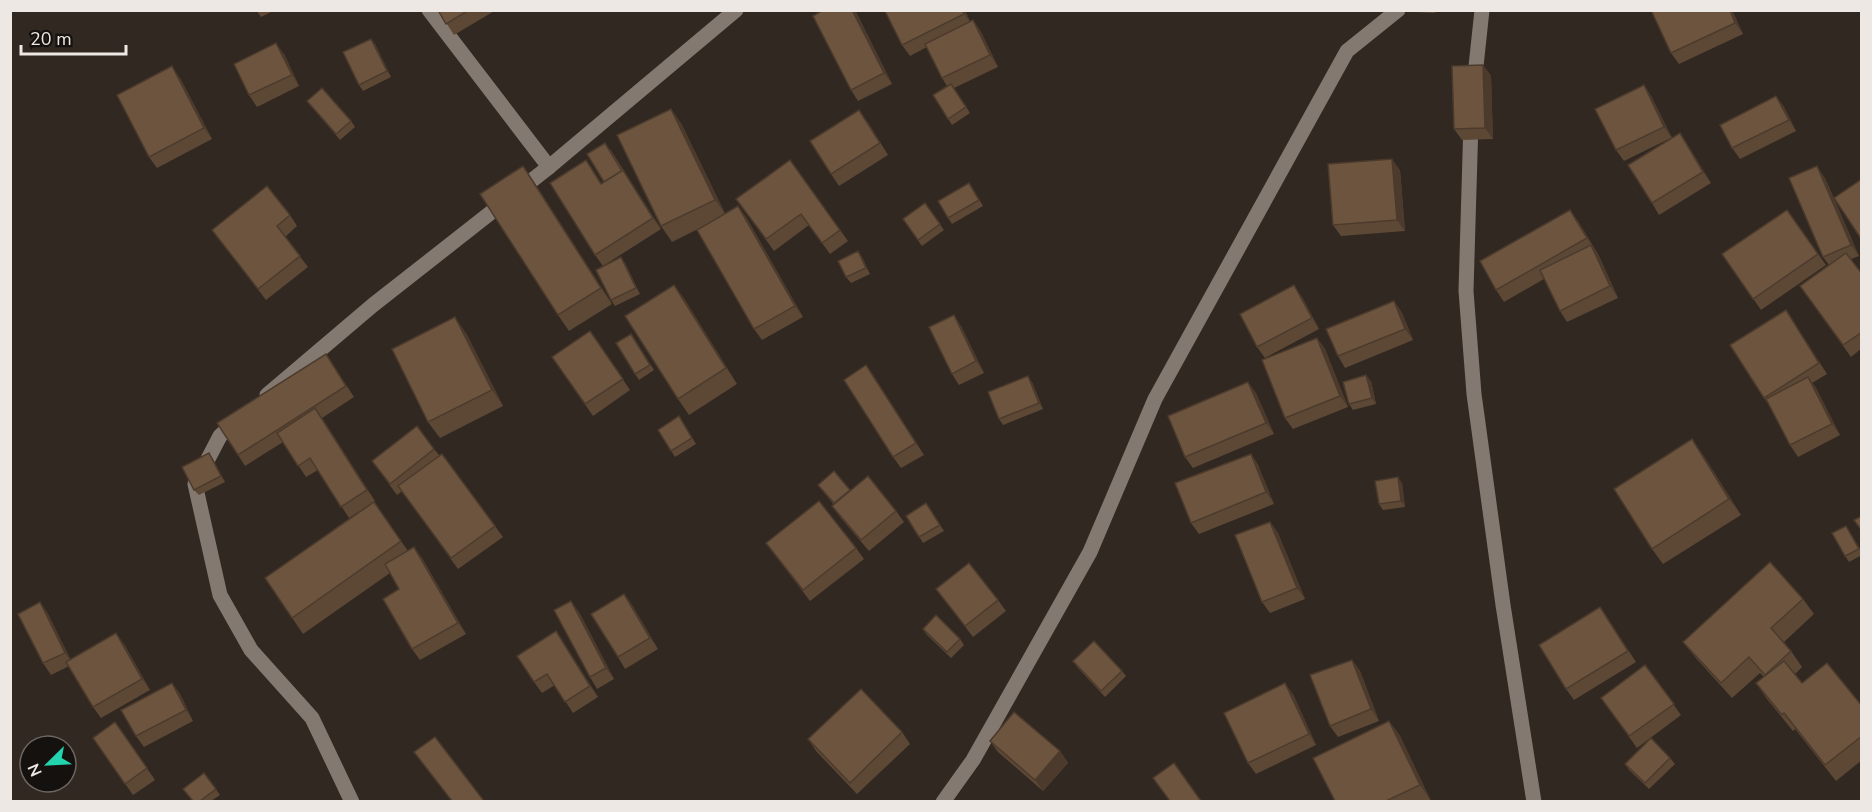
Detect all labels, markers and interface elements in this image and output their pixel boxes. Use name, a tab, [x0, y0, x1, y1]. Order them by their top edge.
scale bar	[21, 18, 126, 56]
text: 20 m	[30, 27, 72, 51]
north arrow	[18, 734, 78, 794]
text: N	[23, 760, 48, 780]

